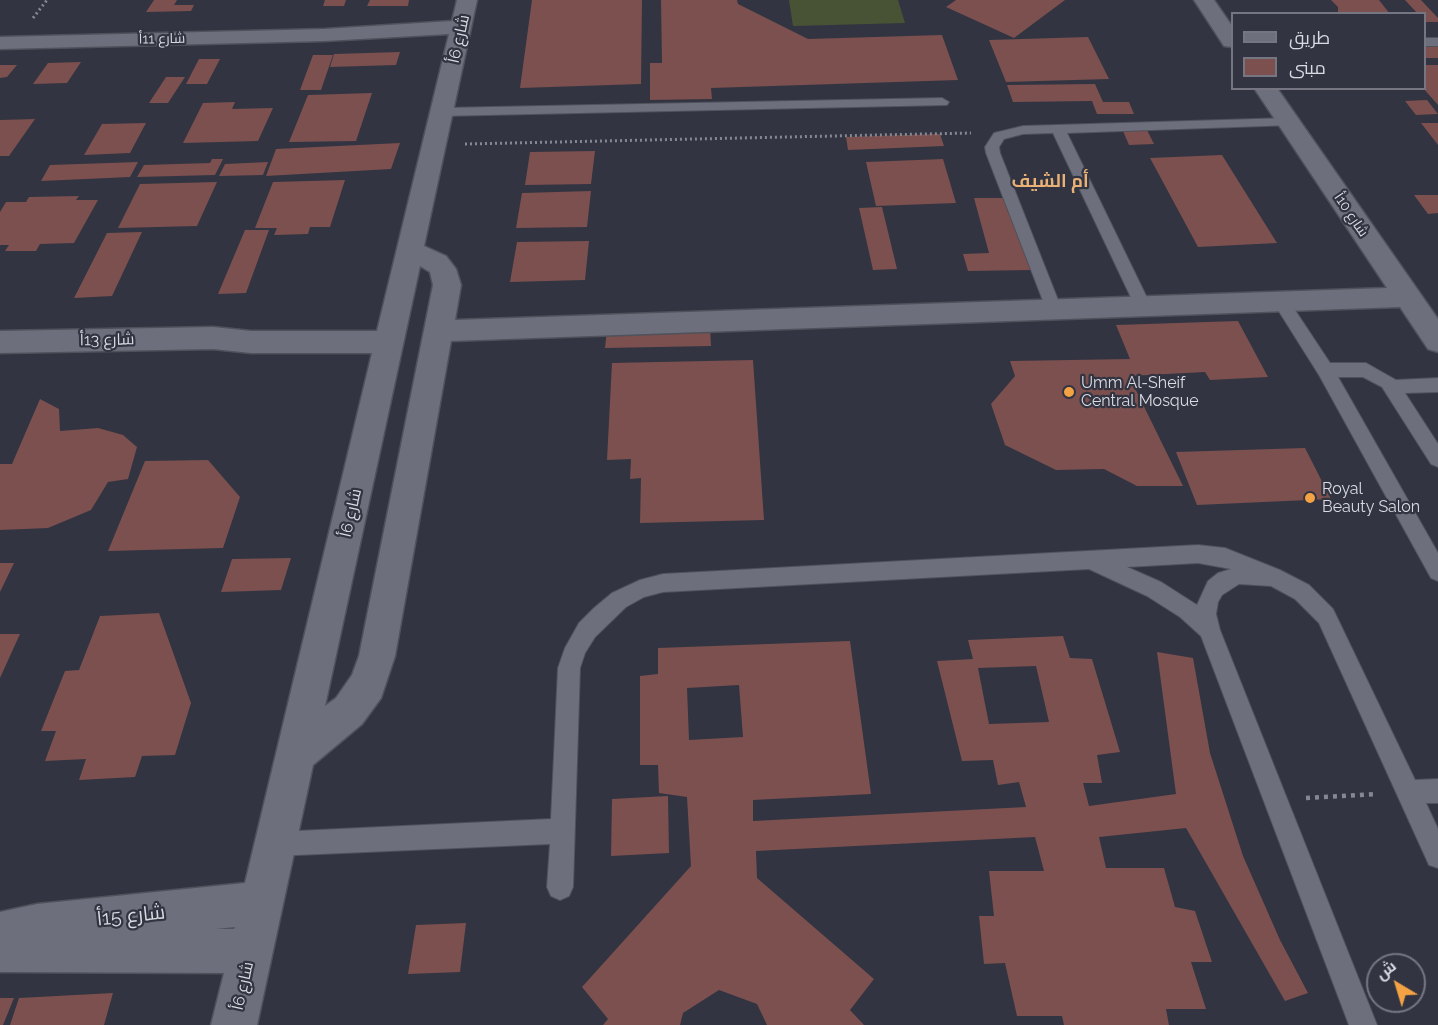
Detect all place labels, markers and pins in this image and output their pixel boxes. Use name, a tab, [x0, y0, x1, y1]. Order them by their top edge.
place label: Umm Al-Sheif Central Mosque	[1081, 373, 1199, 411]
marker: Umm Al-Sheif Central Mosque	[1062, 385, 1076, 399]
place label: Royal Beauty Salon	[1322, 479, 1420, 517]
marker: Royal Beauty Salon	[1303, 491, 1317, 505]

